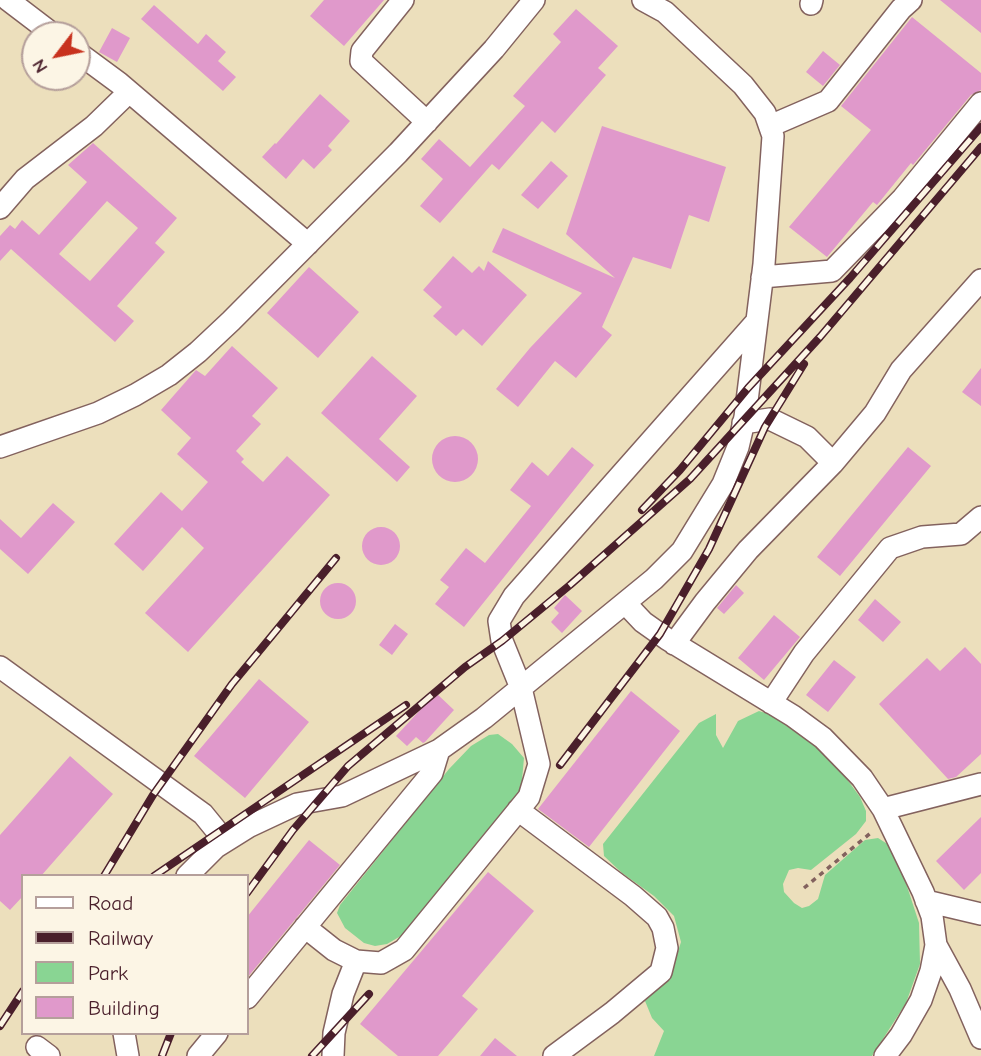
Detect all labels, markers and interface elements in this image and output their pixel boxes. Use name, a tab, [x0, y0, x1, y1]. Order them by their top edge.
north arrow	[21, 21, 91, 91]
text: N	[27, 55, 53, 77]
legend	[21, 874, 248, 1035]
text: Road	[88, 891, 133, 915]
text: Railway	[88, 926, 153, 950]
text: Park	[88, 961, 128, 985]
text: Building	[88, 996, 160, 1020]

